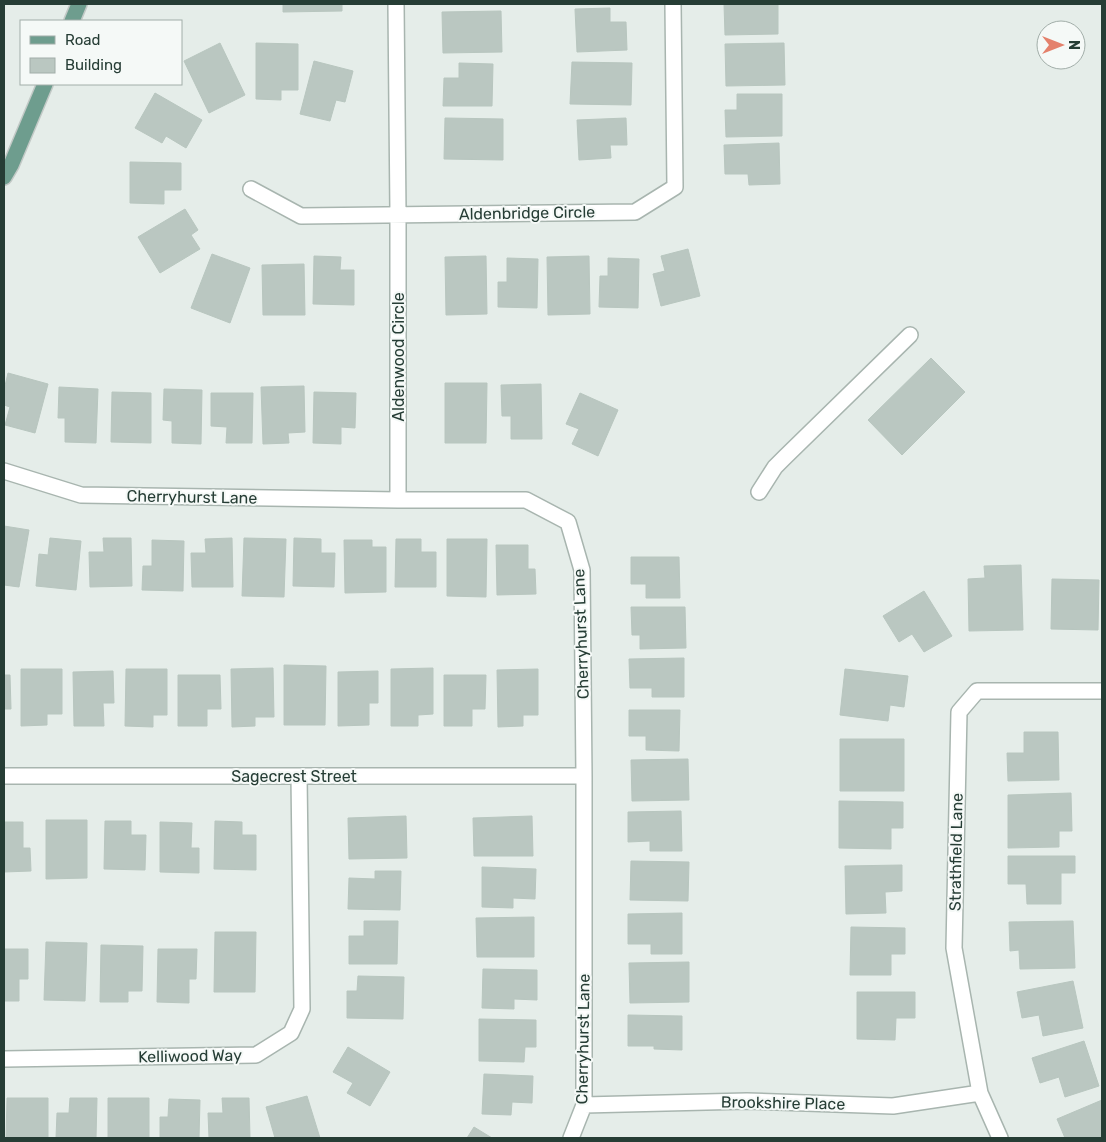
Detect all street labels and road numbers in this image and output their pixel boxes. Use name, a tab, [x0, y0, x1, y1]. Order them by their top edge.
street label: Aldenbridge Circle	[459, 202, 595, 224]
street label: Aldenwood Circle	[389, 292, 408, 422]
street label: Cherryhurst Lane	[127, 486, 258, 508]
street label: Cherryhurst Lane	[569, 568, 593, 700]
street label: Sagecrest Street	[231, 767, 357, 786]
street label: Strathfield Lane	[945, 793, 967, 911]
street label: Cherryhurst Lane	[572, 973, 594, 1104]
street label: Kelliwood Way	[138, 1046, 242, 1066]
street label: Brookshire Place	[721, 1092, 845, 1114]

